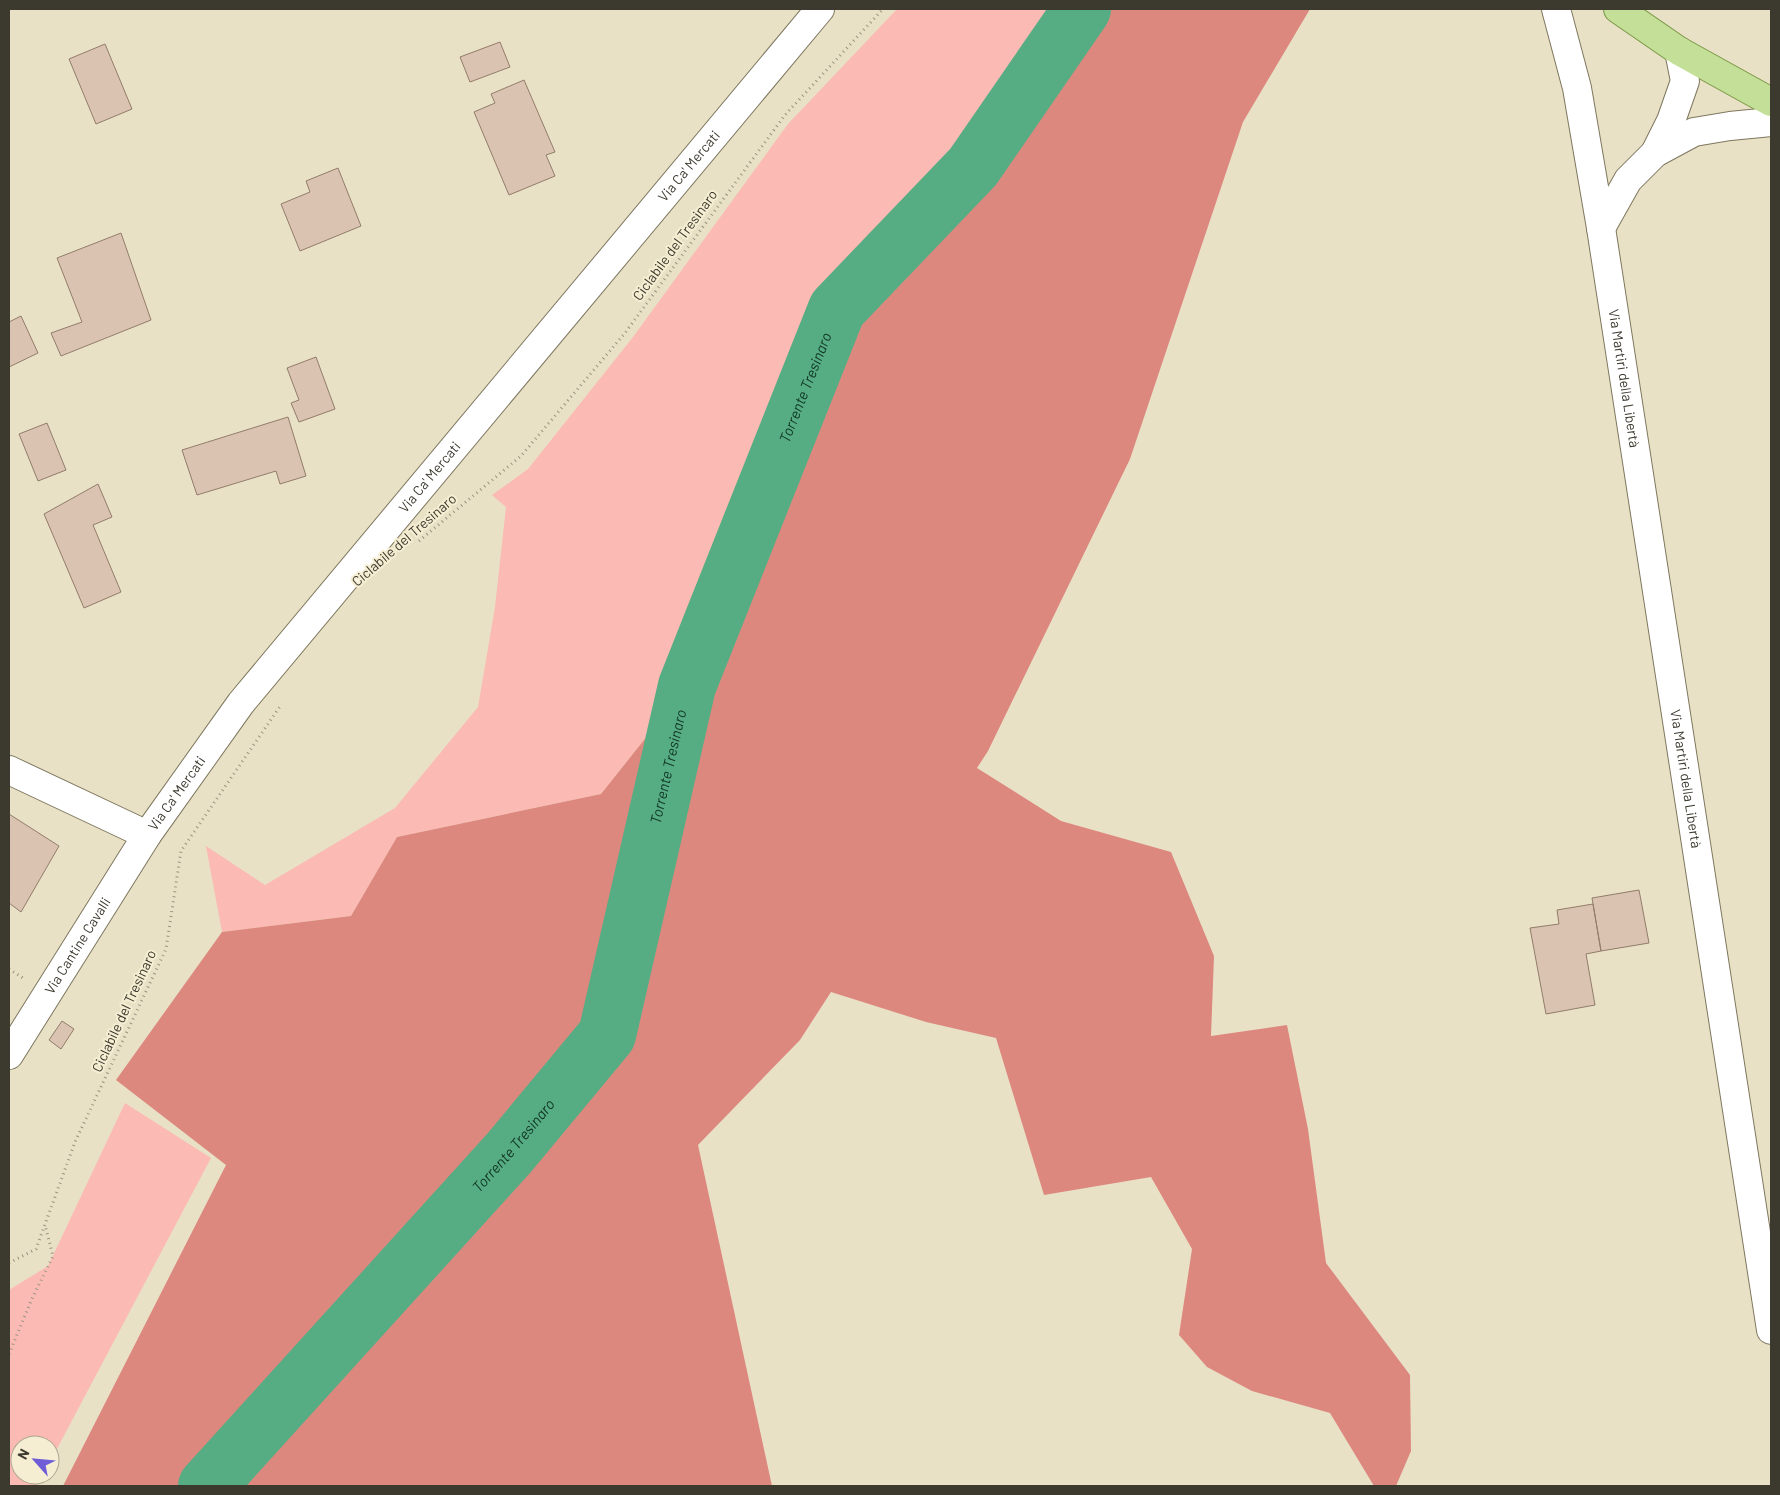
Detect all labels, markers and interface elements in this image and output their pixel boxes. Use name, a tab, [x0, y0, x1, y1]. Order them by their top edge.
street label: Via Ca' Mercati	[654, 127, 723, 205]
street label: Ciclabile del Tresinaro	[629, 186, 721, 303]
street label: Via Martiri della Libertà	[1606, 308, 1644, 449]
water label: Torrente Tresinaro	[775, 330, 835, 445]
street label: Via Ca' Mercati	[395, 438, 464, 516]
street label: Ciclabile del Tresinaro	[348, 490, 459, 590]
water label: Torrente Tresinaro	[646, 707, 689, 826]
street label: Via Martiri della Libertà	[1667, 708, 1706, 849]
street label: Via Ca' Mercati	[144, 752, 209, 833]
street label: Via Cantine Cavalli	[41, 894, 114, 997]
street label: Ciclabile del Tresinaro	[88, 947, 159, 1075]
water label: Torrente Tresinaro	[468, 1095, 558, 1196]
north arrow	[10, 1435, 60, 1485]
text: N	[13, 1446, 33, 1462]

